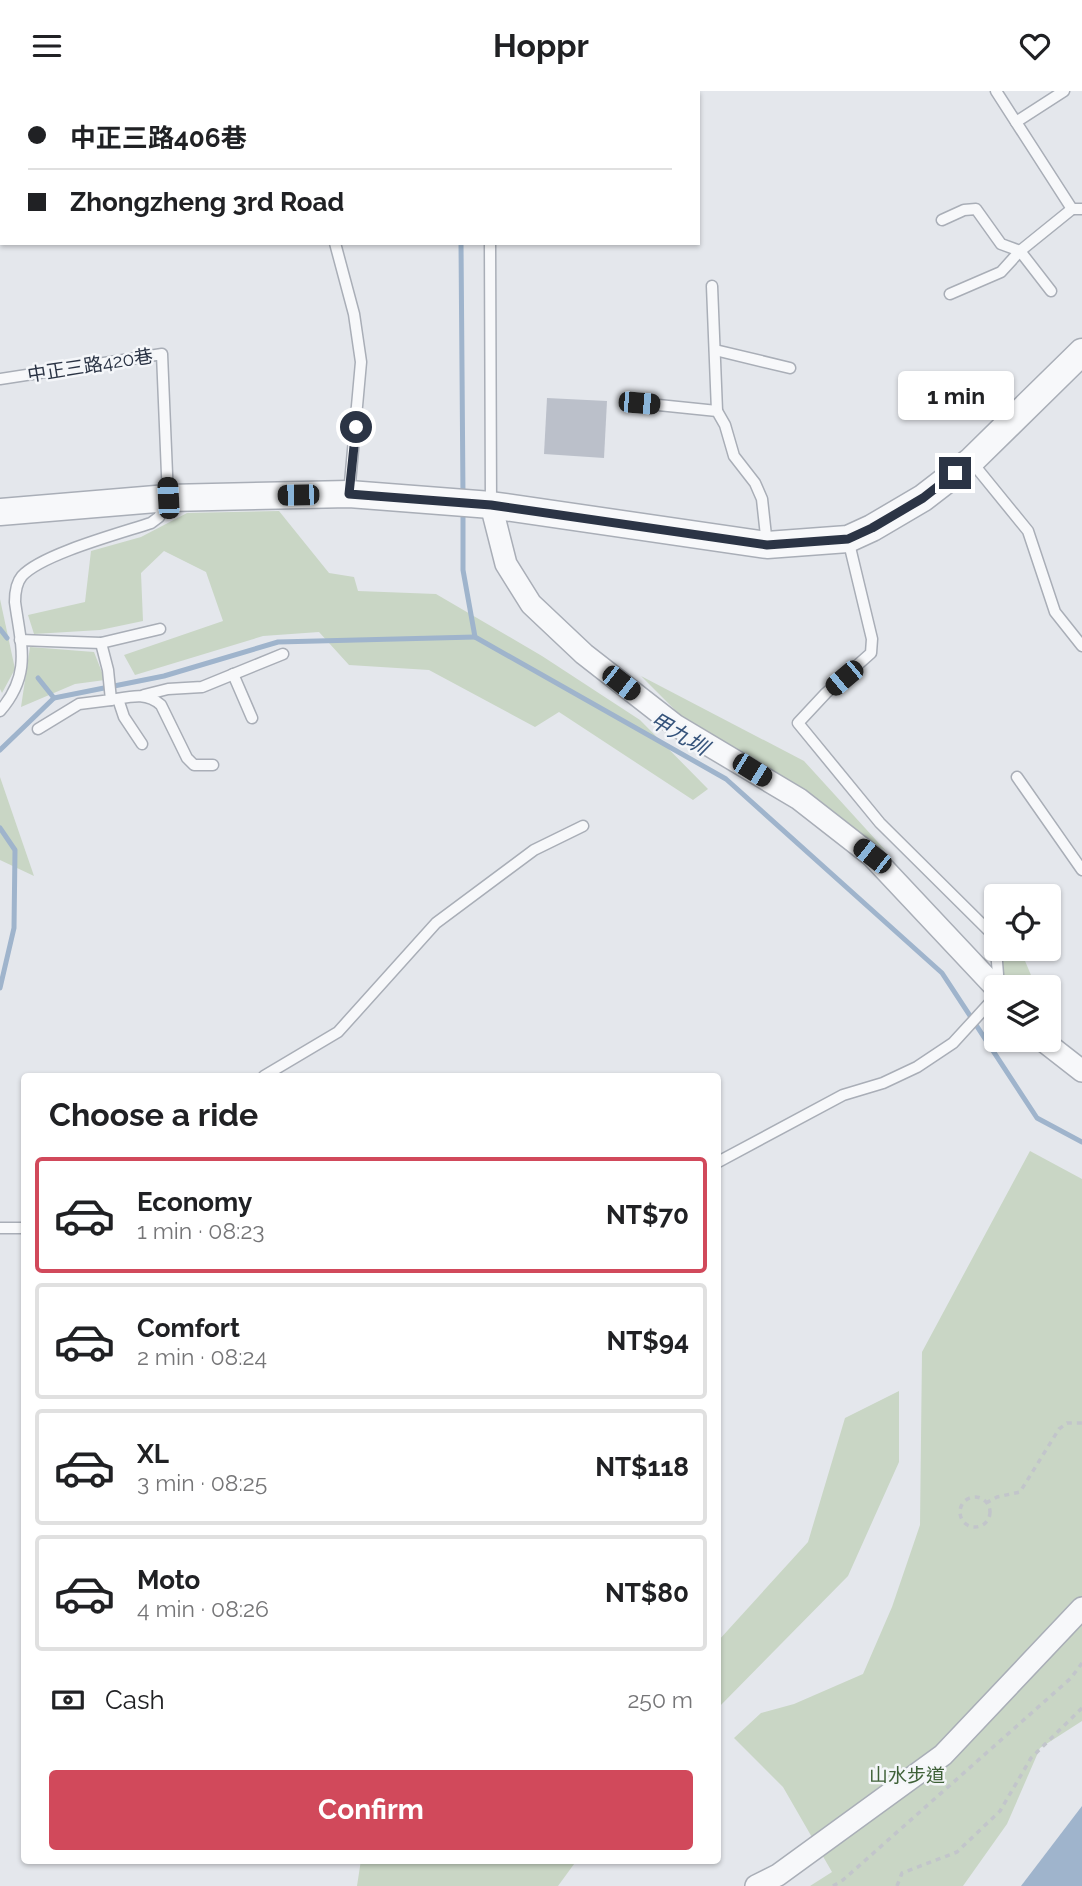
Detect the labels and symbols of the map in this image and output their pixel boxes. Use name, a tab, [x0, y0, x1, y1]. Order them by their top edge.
street label: 中正三路420巷	[26, 344, 154, 386]
callout: 1 min	[897, 371, 1013, 421]
car	[618, 391, 661, 415]
route start	[340, 411, 372, 443]
route end	[939, 457, 971, 489]
car	[157, 476, 180, 520]
car	[277, 484, 320, 506]
car	[822, 656, 867, 700]
car	[598, 662, 645, 704]
water label: 甲九圳	[646, 707, 715, 762]
car	[729, 750, 776, 790]
car	[849, 835, 896, 877]
park label: 山水步道	[869, 1764, 945, 1786]

